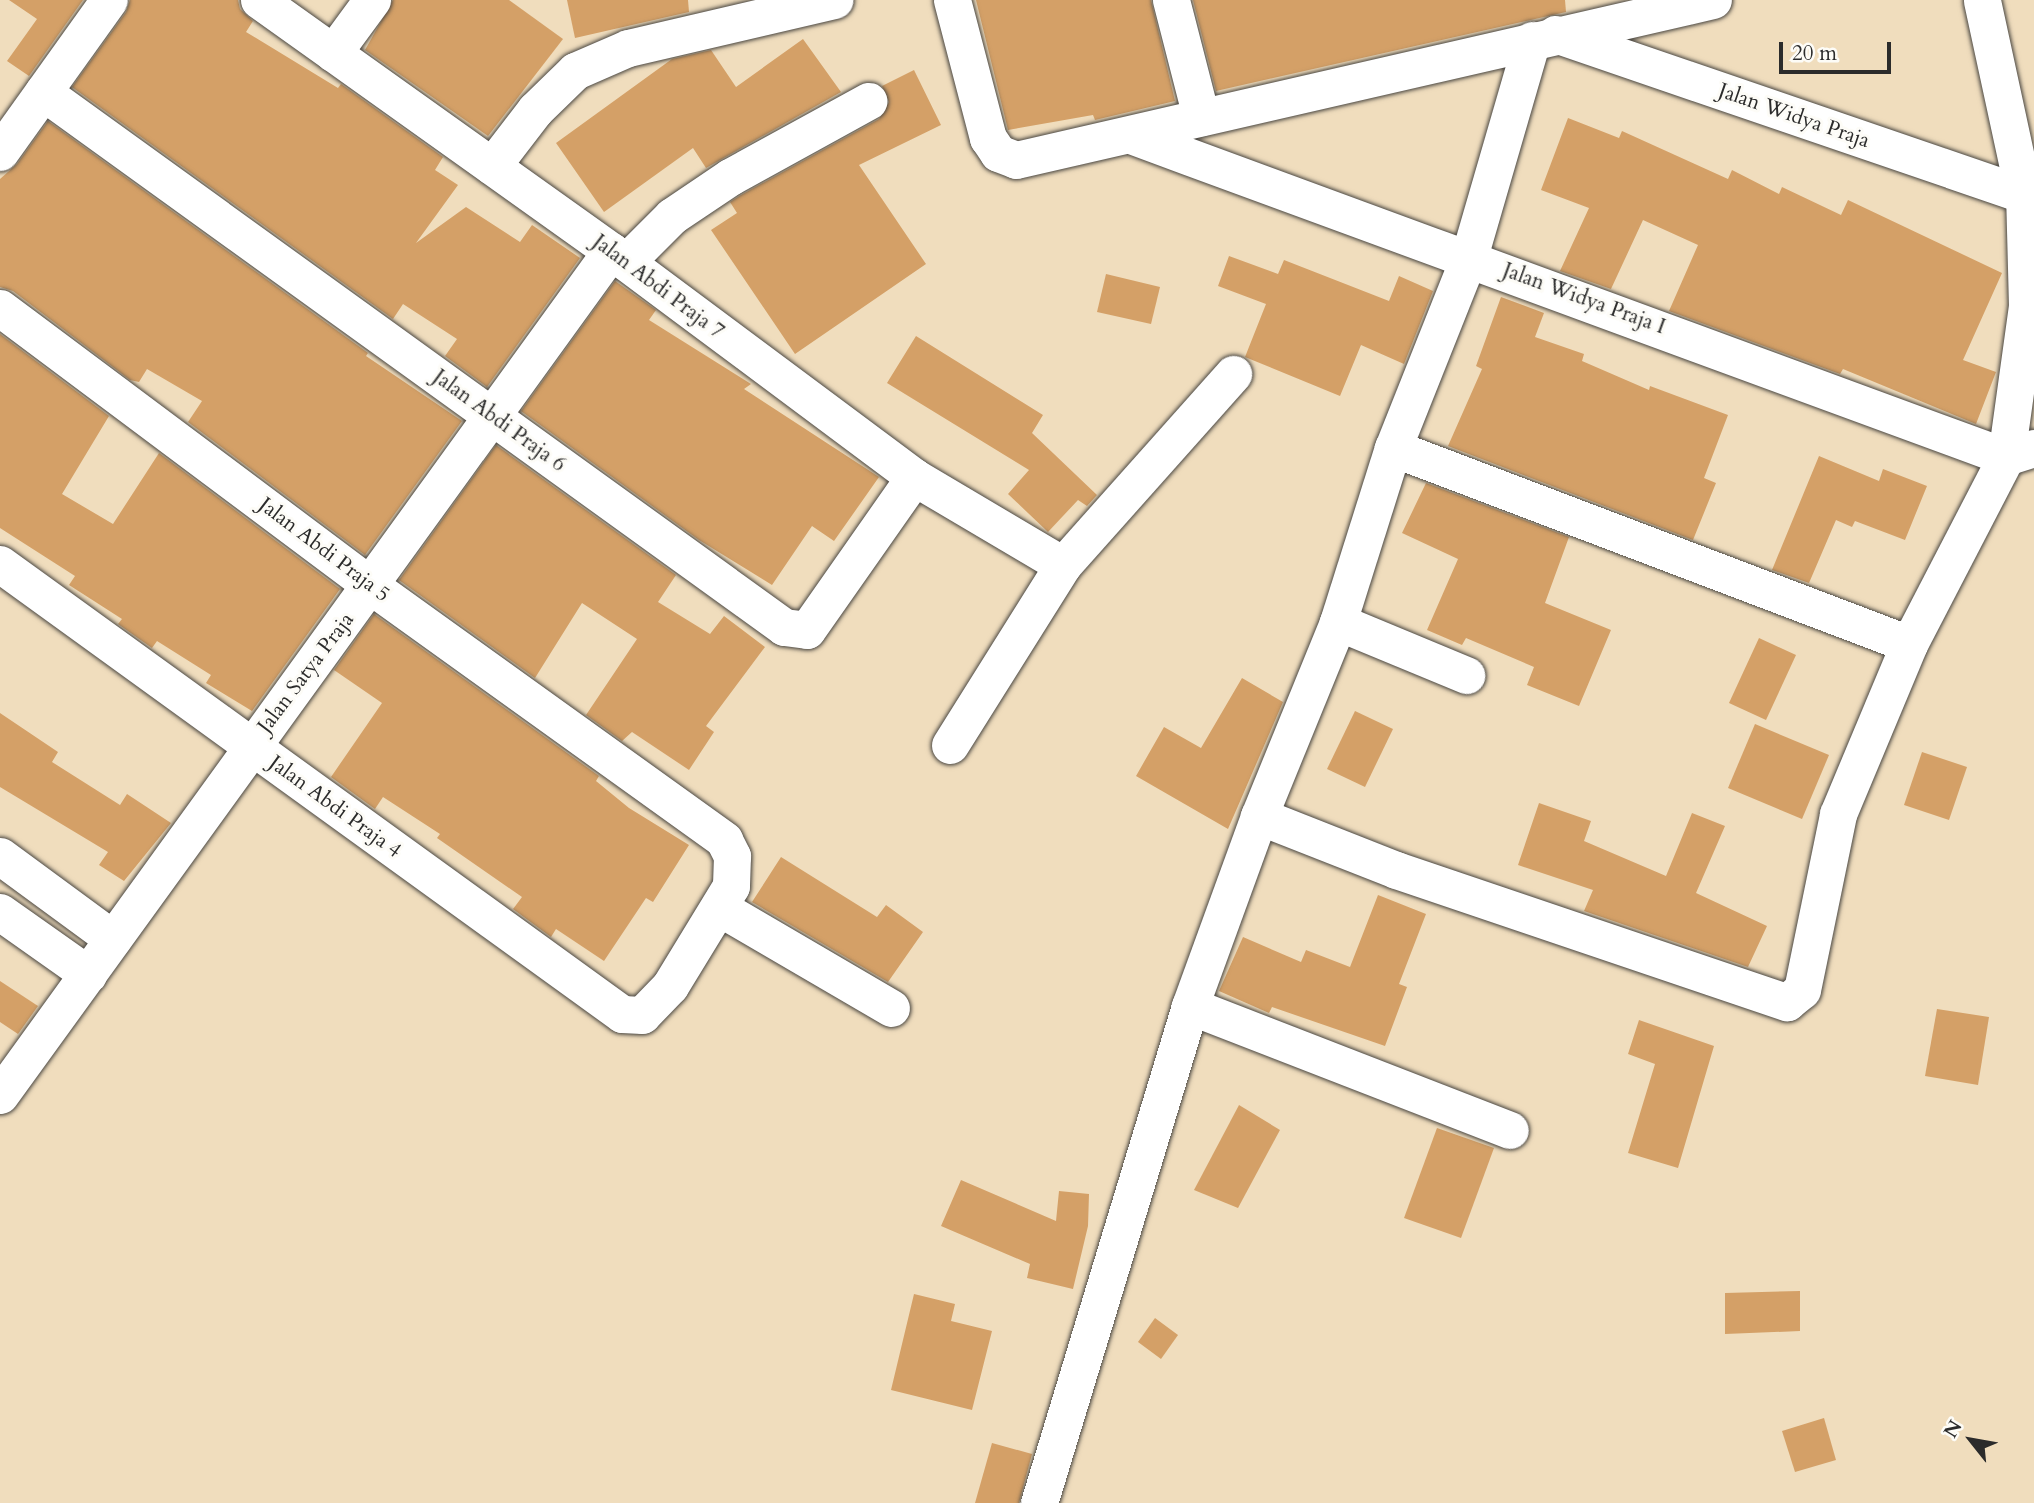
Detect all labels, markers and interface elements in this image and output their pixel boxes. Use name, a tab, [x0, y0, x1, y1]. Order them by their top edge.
scale bar	[1782, 28, 1894, 72]
text: 20 m	[1792, 39, 1837, 68]
street label: Jalan Widya Praja	[1715, 78, 1873, 154]
street label: Jalan Abdi Praja 7	[587, 230, 729, 344]
street label: Jalan Widya Praja I	[1499, 258, 1669, 340]
street label: Jalan Abdi Praja 6	[428, 364, 570, 478]
street label: Jalan Abdi Praja 5	[253, 493, 395, 607]
street label: Jalan Satya Praja	[252, 608, 360, 738]
street label: Jalan Abdi Praja 4	[264, 750, 406, 864]
north arrow	[1936, 1405, 2006, 1475]
text: N	[1938, 1415, 1968, 1443]

